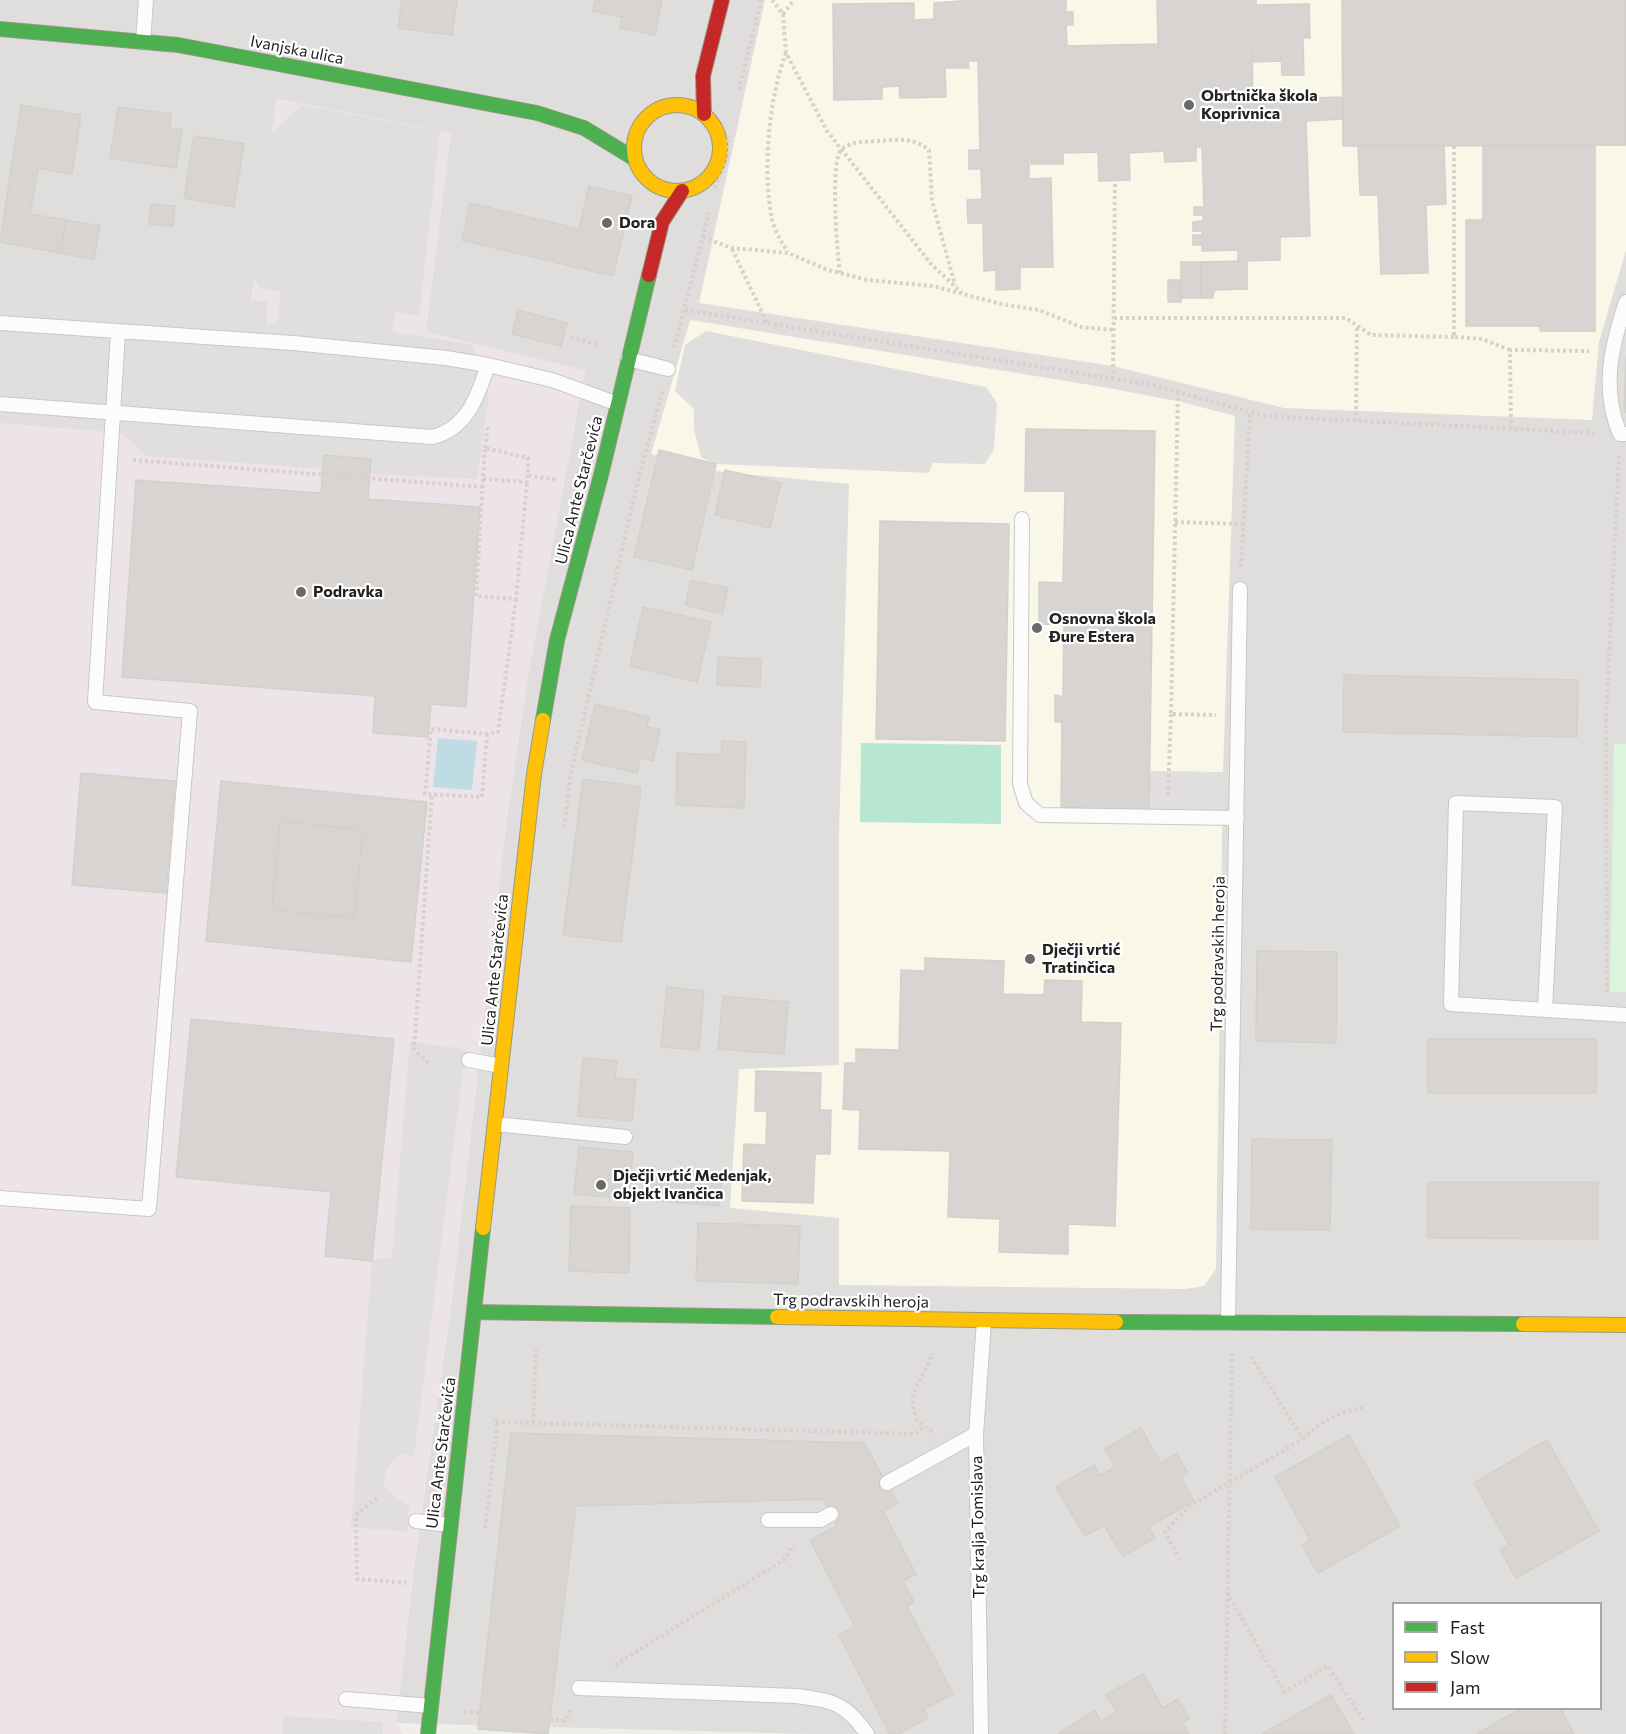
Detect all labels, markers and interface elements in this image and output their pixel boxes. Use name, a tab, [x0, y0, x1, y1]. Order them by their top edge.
street label: Ivanjska ulica	[249, 32, 345, 68]
place label: Obrtnička škola Koprivnica	[1201, 86, 1318, 124]
marker: Obrtnička škola Koprivnica	[1182, 98, 1196, 112]
place label: Dora	[619, 213, 655, 233]
marker: Dora	[600, 216, 614, 230]
street label: Ulica Ante Starčevića	[551, 414, 607, 566]
place label: Podravka	[313, 582, 383, 602]
marker: Podravka	[294, 585, 308, 599]
place label: Osnovna škola Đure Estera	[1049, 609, 1156, 647]
marker: Osnovna škola Đure Estera	[1030, 621, 1044, 635]
street label: Trg podravskih heroja	[1207, 876, 1229, 1032]
street label: Ulica Ante Starčevića	[477, 893, 513, 1047]
place label: Dječji vrtić Tratinčica	[1042, 940, 1121, 978]
marker: Dječji vrtić Tratinčica	[1023, 952, 1037, 966]
place label: Dječji vrtić Medenjak, objekt Ivančica	[613, 1166, 771, 1204]
marker: Dječji vrtić Medenjak, objekt Ivančica	[594, 1178, 608, 1192]
street label: Trg podravskih heroja	[773, 1290, 929, 1312]
street label: Ulica Ante Starčevića	[422, 1376, 460, 1530]
street label: Trg kralja Tomislava	[967, 1456, 989, 1598]
legend	[1392, 1602, 1602, 1710]
text: Fast	[1450, 1616, 1485, 1638]
text: Slow	[1450, 1646, 1490, 1668]
text: Jam	[1450, 1676, 1480, 1698]

